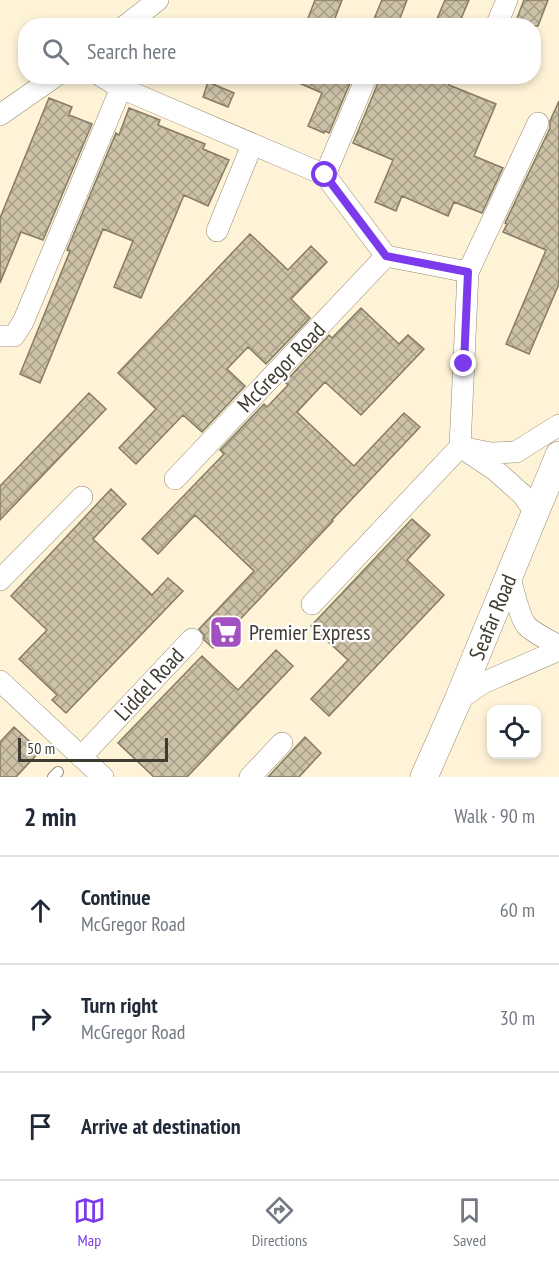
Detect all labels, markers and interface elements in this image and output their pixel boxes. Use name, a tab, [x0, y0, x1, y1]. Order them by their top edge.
search box	[18, 18, 541, 84]
icon: search	[39, 35, 72, 68]
text: Search here	[87, 37, 176, 65]
route start	[311, 161, 337, 187]
street label: McGregor Road	[231, 316, 331, 418]
route end	[450, 350, 476, 376]
street label: Seafar Road	[462, 570, 522, 664]
supermarket icon: Premier Express	[208, 614, 244, 650]
place label: Premier Express	[249, 618, 370, 646]
street label: Liddel Road	[108, 642, 190, 726]
map controls	[487, 705, 541, 759]
button: locate	[487, 705, 541, 759]
scale bar	[18, 735, 168, 762]
text: 50 m	[27, 738, 55, 758]
text: 2 min	[24, 800, 77, 833]
text: Walk · 90 m	[454, 803, 535, 829]
text: Continue	[81, 883, 151, 911]
icon: ahead	[24, 894, 57, 927]
text: 60 m	[500, 897, 535, 923]
text: McGregor Road	[81, 911, 185, 937]
text: Turn right	[81, 991, 158, 1019]
icon: right	[24, 1002, 57, 1035]
text: 30 m	[500, 1005, 535, 1031]
text: McGregor Road	[81, 1019, 185, 1045]
icon: arrive	[24, 1110, 57, 1143]
text: Arrive at destination	[81, 1112, 241, 1140]
tab: Map	[73, 1194, 106, 1250]
tab: Directions	[252, 1194, 307, 1250]
tab: Saved	[453, 1194, 486, 1250]

